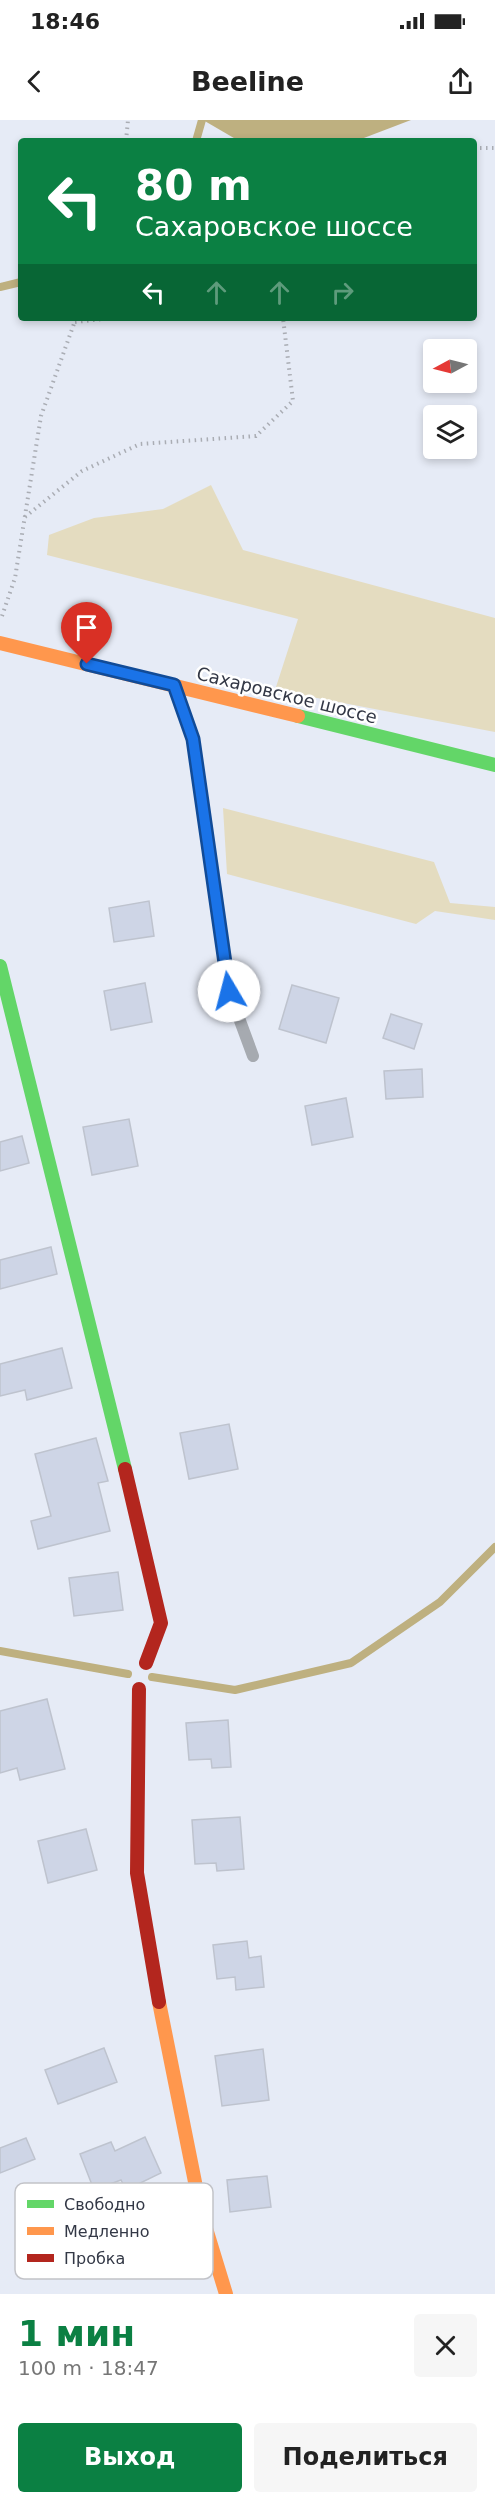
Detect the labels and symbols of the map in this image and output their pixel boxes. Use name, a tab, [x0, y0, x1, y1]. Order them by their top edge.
north arrow	[423, 339, 477, 393]
pin	[61, 602, 112, 664]
street label: Сахаровское шоссе	[195, 662, 379, 728]
position arrow	[197, 959, 261, 1023]
legend	[15, 2183, 213, 2279]
text: Свободно	[64, 2195, 145, 2214]
text: Медленно	[64, 2222, 150, 2241]
text: Пробка	[64, 2249, 125, 2268]

